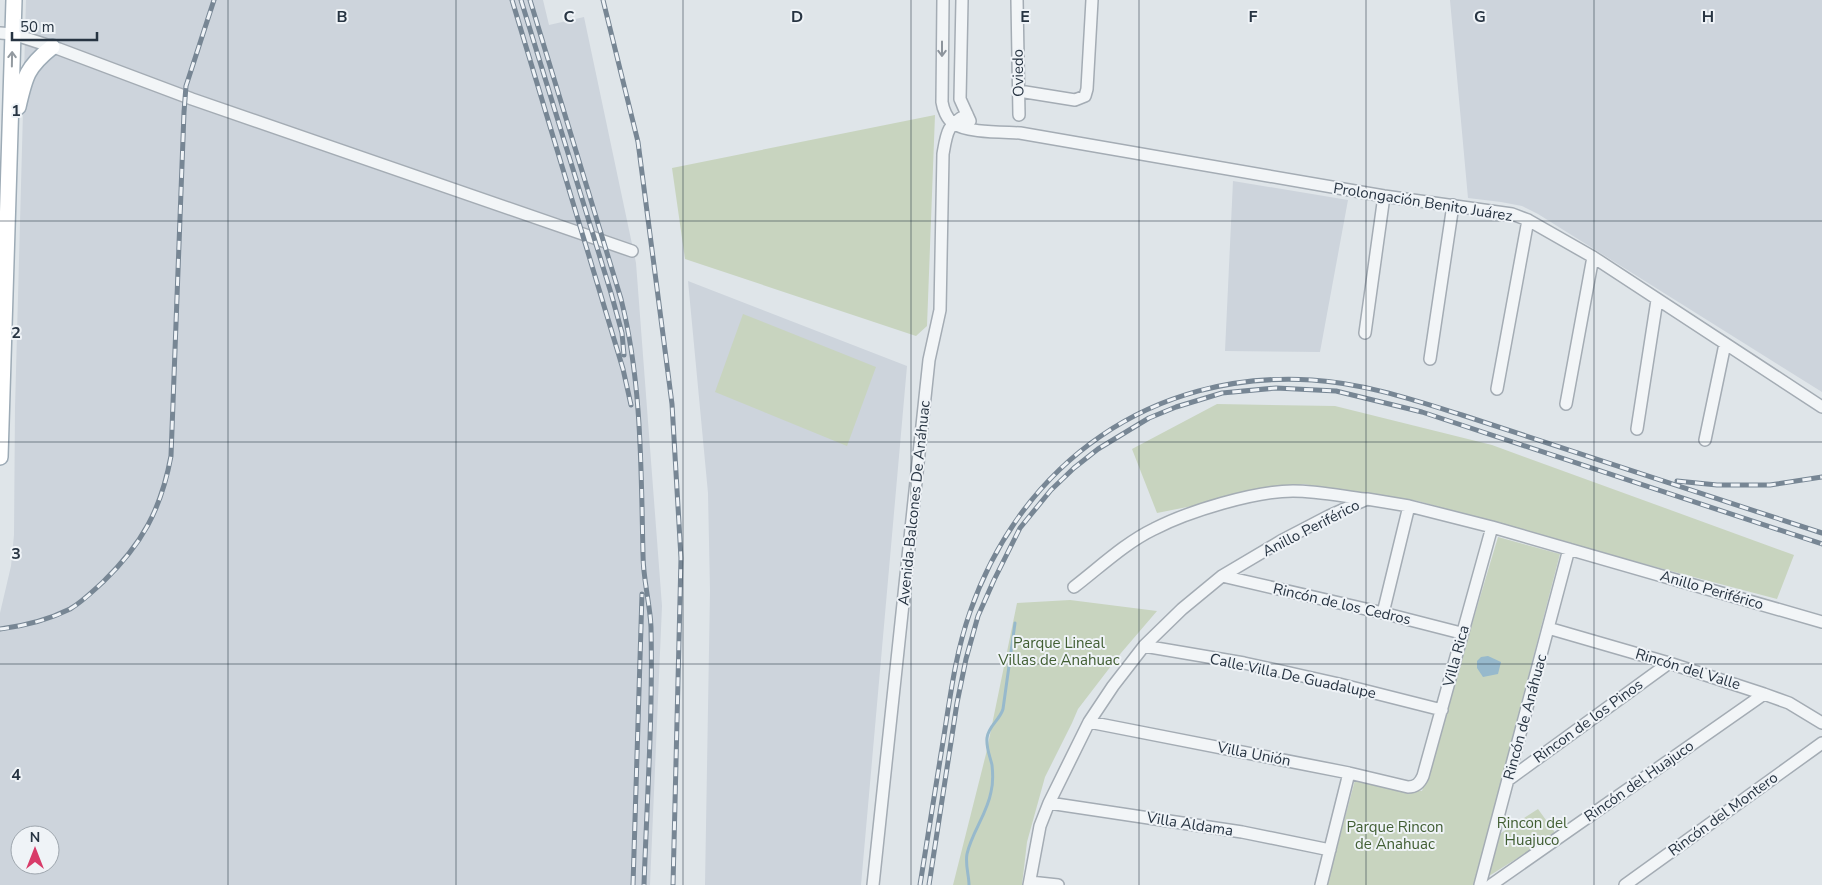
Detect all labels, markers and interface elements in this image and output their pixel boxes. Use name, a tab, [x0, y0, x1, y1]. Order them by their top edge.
text: B	[336, 6, 348, 28]
text: C	[564, 6, 575, 28]
text: D	[791, 6, 803, 28]
text: E	[1020, 6, 1030, 28]
text: F	[1249, 6, 1258, 28]
text: G	[1474, 6, 1486, 28]
text: H	[1702, 6, 1714, 28]
scale bar	[12, 10, 98, 42]
text: 50 m	[20, 17, 55, 37]
one-way arrow	[937, 40, 947, 56]
street label: Oviedo	[1008, 49, 1028, 97]
one-way arrow	[8, 51, 17, 67]
text: 1	[11, 100, 21, 122]
street label: Prolongación Benito Juárez	[1332, 178, 1514, 226]
text: 2	[11, 322, 21, 344]
street label: Avenida Balcones De Anáhuac	[893, 399, 935, 607]
street label: Anillo Periférico	[1259, 495, 1363, 561]
text: 3	[11, 543, 21, 565]
street label: Anillo Periférico	[1658, 566, 1766, 614]
street label: Rincón de los Cedros	[1271, 578, 1413, 630]
street label: Villa Rica	[1438, 623, 1474, 690]
park label: Parque Lineal Villas de Anahuac	[997, 633, 1120, 670]
street label: Rincón del Valle	[1633, 644, 1743, 694]
street label: Calle Villa De Guadalupe	[1208, 649, 1378, 703]
street label: Rincón de Anáhuac	[1499, 652, 1551, 782]
street label: Rincon de los Pinos	[1529, 674, 1647, 768]
street label: Rincón del Huajuco	[1580, 736, 1698, 826]
street label: Villa Unión	[1215, 737, 1292, 771]
text: 4	[11, 764, 21, 786]
street label: Rincón del Montero	[1664, 767, 1782, 861]
street label: Villa Aldama	[1144, 807, 1235, 841]
park label: Rincon del Huajuco	[1497, 813, 1568, 850]
park label: Parque Rincon de Anahuac	[1346, 817, 1444, 854]
north arrow	[10, 825, 60, 875]
text: N	[30, 828, 40, 847]

